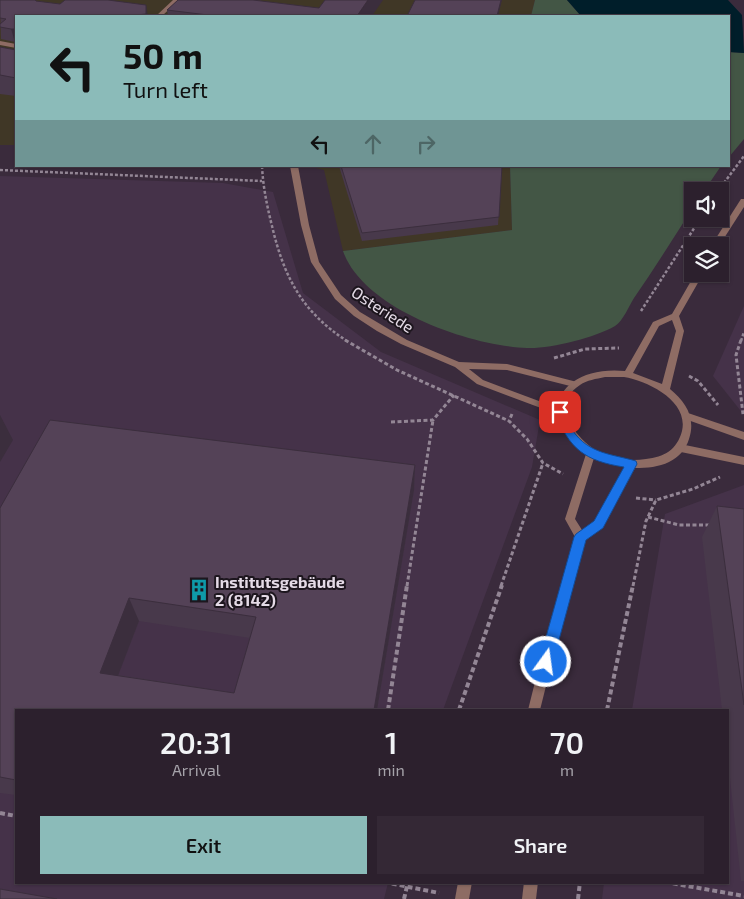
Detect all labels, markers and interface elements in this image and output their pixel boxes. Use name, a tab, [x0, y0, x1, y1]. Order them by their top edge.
text: 50 m	[123, 34, 203, 76]
icon: left	[40, 35, 105, 100]
text: Turn left	[123, 76, 208, 102]
icon: left	[306, 130, 334, 158]
icon: ahead	[359, 130, 387, 158]
icon: right	[412, 130, 440, 158]
map controls	[684, 182, 729, 282]
button: sound	[684, 182, 729, 227]
button: layers	[684, 237, 729, 282]
street label: Osteriede	[348, 282, 418, 336]
pin	[539, 391, 581, 433]
icon: arrive	[546, 398, 574, 426]
place label: Institutsgebäude 2 (8142)	[215, 572, 345, 609]
building icon: Institutsgebäude 2 (8142)	[186, 577, 212, 603]
position arrow	[519, 635, 571, 687]
text: 20:31	[160, 724, 233, 760]
text: 1	[385, 724, 397, 760]
text: 70	[550, 724, 584, 760]
text: Arrival	[172, 760, 221, 779]
text: min	[378, 760, 405, 779]
text: m	[560, 760, 574, 779]
button: Exit	[40, 816, 367, 874]
button: Share	[377, 816, 704, 874]

